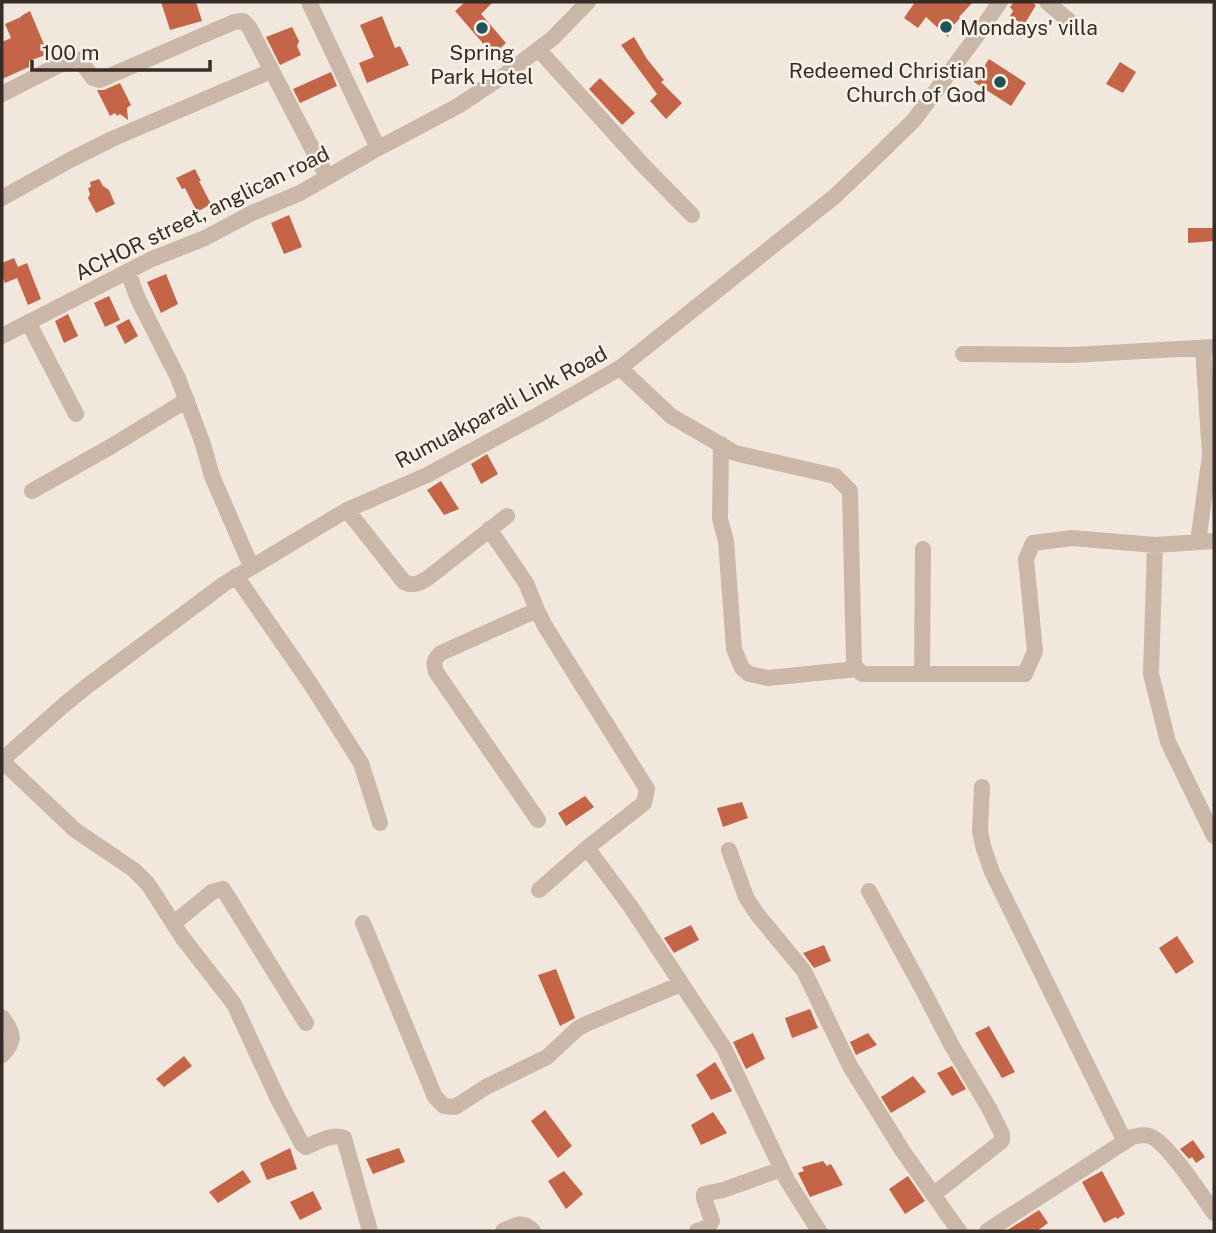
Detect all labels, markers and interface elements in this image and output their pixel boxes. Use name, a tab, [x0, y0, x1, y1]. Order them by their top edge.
place label: Mondays' villa	[960, 15, 1098, 40]
marker: Mondays' villa	[938, 19, 954, 35]
marker: Spring Park Hotel	[474, 20, 490, 36]
scale bar	[32, 28, 210, 72]
text: 100 m	[42, 40, 99, 65]
place label: Spring Park Hotel	[430, 40, 534, 89]
place label: Redeemed Christian Church of God	[789, 58, 986, 107]
marker: Redeemed Christian Church of God	[992, 74, 1008, 90]
street label: ACHOR street, anglican road	[71, 140, 333, 286]
street label: Rumuakparali Link Road	[391, 340, 611, 474]

